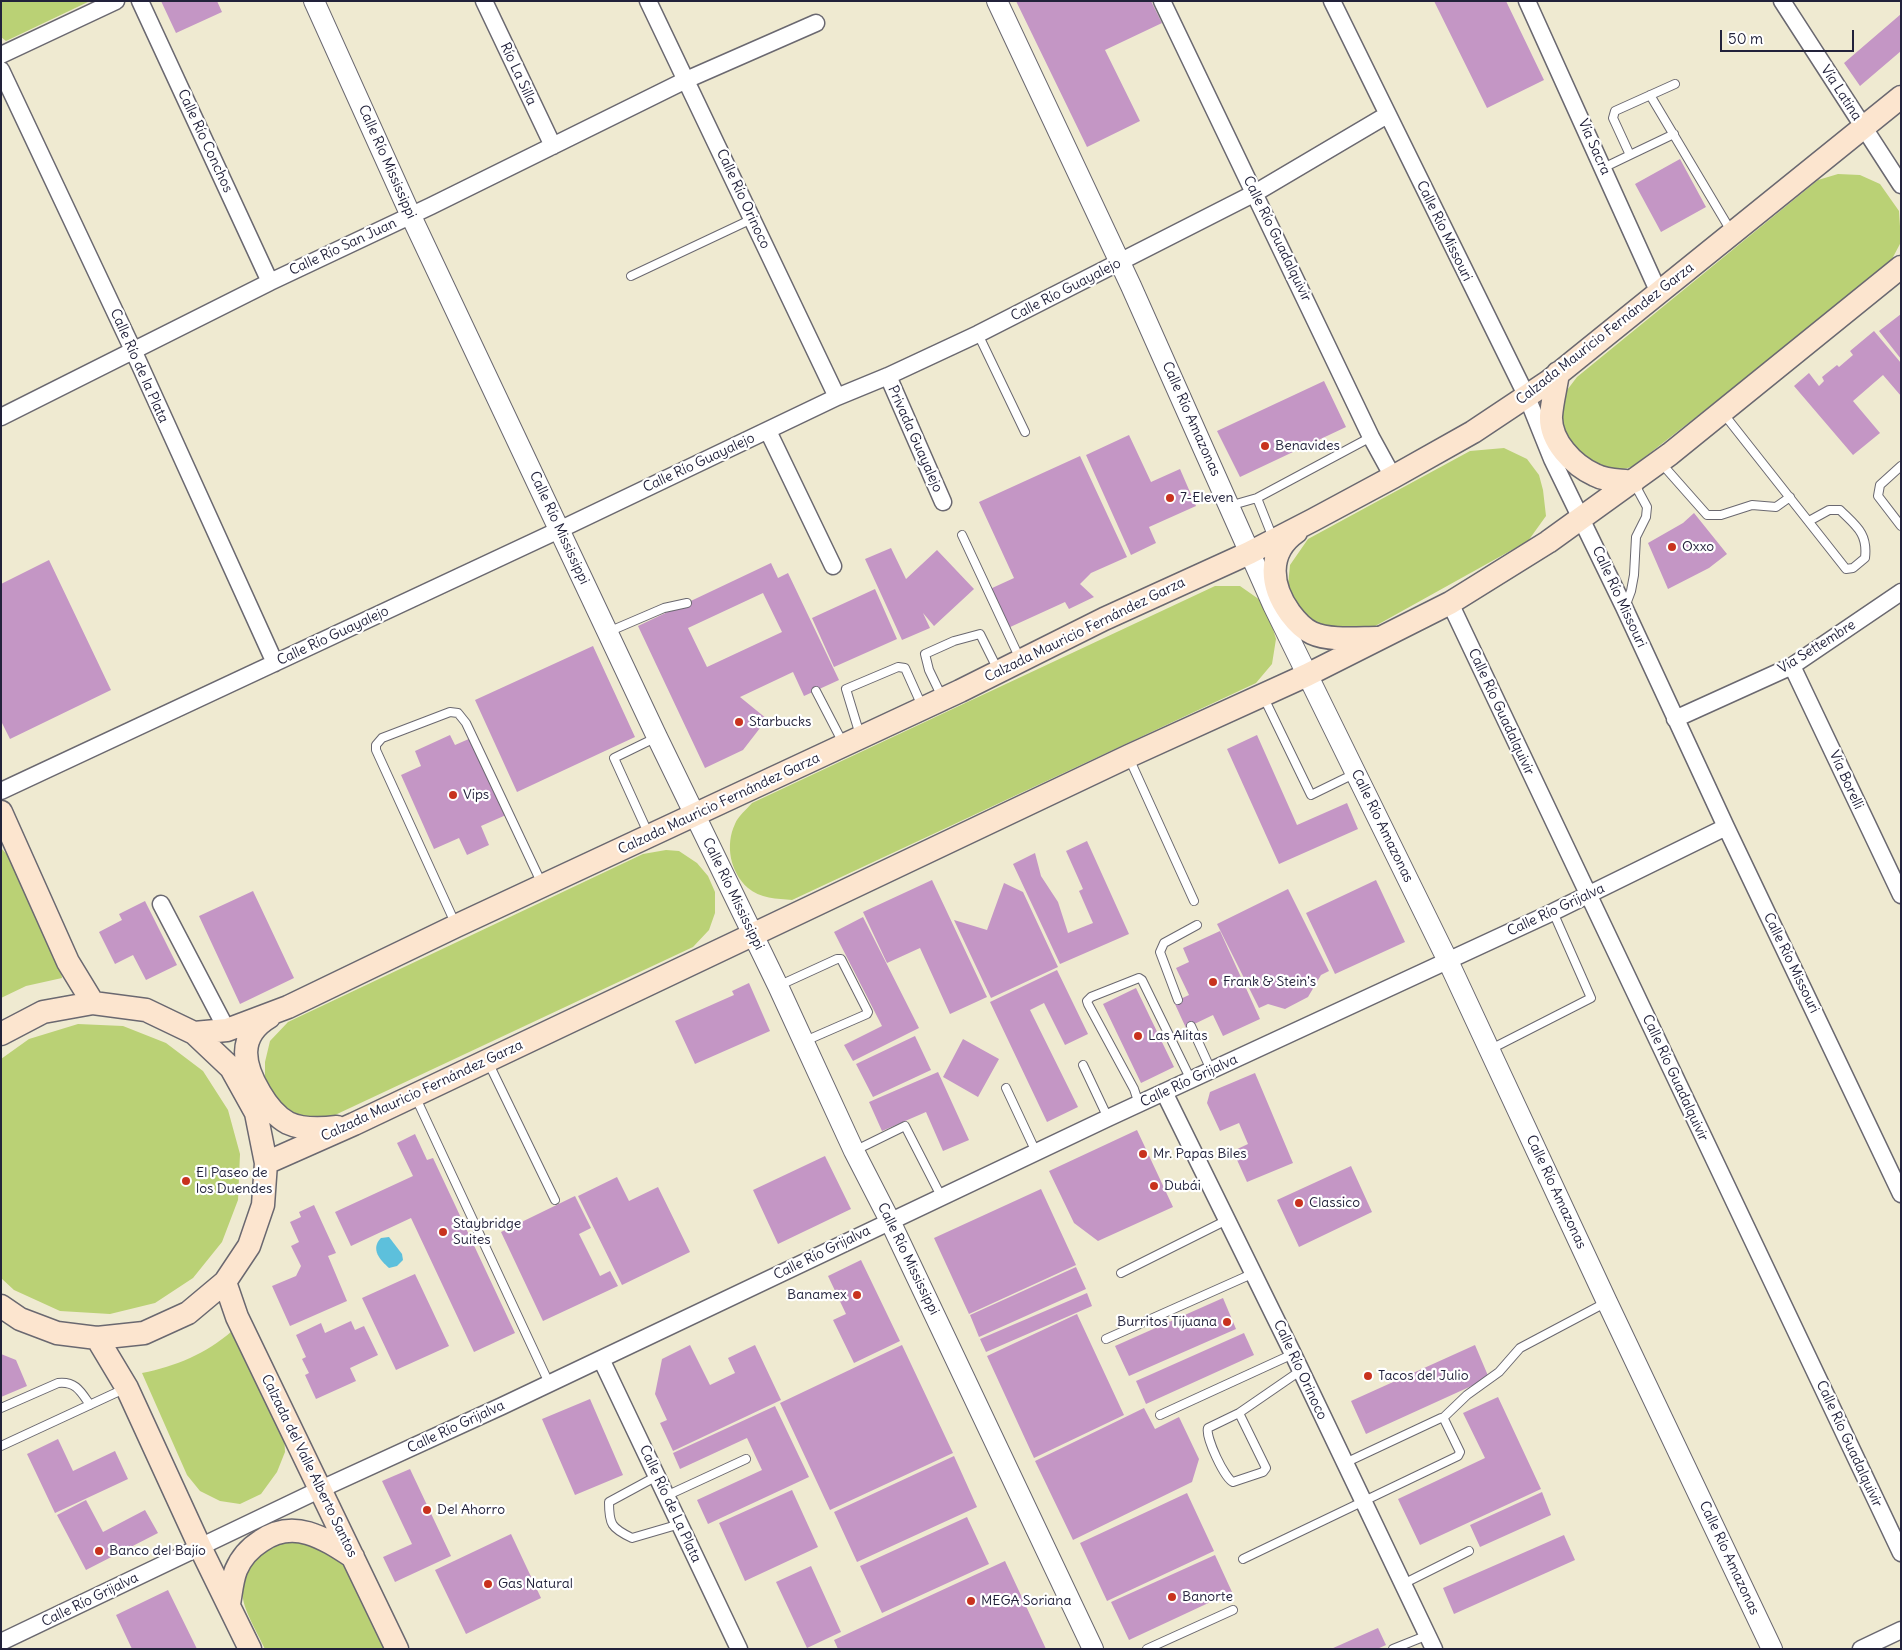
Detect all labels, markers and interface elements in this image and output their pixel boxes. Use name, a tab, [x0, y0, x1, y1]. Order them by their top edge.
scale bar	[1722, 20, 1856, 52]
text: 50 m	[1728, 29, 1763, 48]
street label: Río La Silla	[496, 40, 540, 108]
street label: Vía Latina	[1817, 62, 1865, 124]
street label: Calle Río Conchos	[174, 87, 236, 195]
street label: Calle Río Mississippi	[354, 103, 420, 221]
street label: Vía Sacra	[1574, 116, 1614, 178]
street label: Calle Río Orinoco	[713, 147, 773, 251]
street label: Calle Río Guadalquivir	[1239, 173, 1315, 305]
street label: Calle Río Missouri	[1412, 178, 1476, 284]
street label: Calle Río San Juan	[287, 215, 399, 279]
street label: Calle Río Guayalejo	[1008, 255, 1124, 325]
street label: Calzada Mauricio Fernández Garza	[1513, 259, 1697, 409]
street label: Calle Río de la Plata	[106, 306, 172, 426]
street label: Calle Río Amazonas	[1158, 359, 1224, 479]
street label: Privada Guayalejo	[884, 383, 946, 495]
street label: Calle Río Guayalejo	[641, 430, 757, 496]
place label: Benavides	[1275, 438, 1340, 454]
marker: Benavides	[1259, 440, 1271, 452]
street label: Calle Río Mississippi	[525, 469, 593, 587]
place label: 7-Eleven	[1180, 490, 1234, 506]
marker: 7-Eleven	[1164, 492, 1176, 504]
place label: Oxxo	[1682, 539, 1714, 555]
marker: Oxxo	[1666, 541, 1678, 553]
street label: Calle Río Missouri	[1588, 544, 1650, 650]
street label: Calzada Mauricio Fernández Garza	[982, 574, 1188, 686]
street label: Calle Río Guayalejo	[275, 603, 391, 669]
street label: Vía Settembre	[1775, 617, 1859, 677]
street label: Calle Río Guadalquivir	[1464, 646, 1538, 778]
place label: Starbucks	[749, 714, 811, 730]
marker: Starbucks	[733, 716, 745, 728]
street label: Vía Borelli	[1825, 748, 1867, 812]
street label: Calzada Mauricio Fernández Garza	[615, 750, 823, 858]
street label: Calle Río Amazonas	[1347, 767, 1417, 885]
place label: Vips	[463, 787, 489, 803]
marker: Vips	[447, 789, 459, 801]
street label: Calle Río Mississippi	[699, 835, 767, 953]
street label: Calle Río Grijalva	[1505, 880, 1607, 940]
street label: Calle Río Missouri	[1759, 910, 1823, 1016]
place label: Frank & Stein's	[1223, 974, 1316, 990]
marker: Frank & Stein's	[1207, 976, 1219, 988]
street label: Calle Río Guadalquivir	[1638, 1012, 1712, 1144]
place label: Las Alitas	[1148, 1028, 1208, 1044]
marker: Las Alitas	[1132, 1030, 1144, 1042]
street label: Calzada Mauricio Fernández Garza	[318, 1037, 526, 1145]
street label: Calle Río Grijalva	[1138, 1051, 1240, 1111]
street label: Calle Río Amazonas	[1522, 1132, 1590, 1252]
place label: Mr. Papas Biles	[1153, 1146, 1247, 1162]
marker: Mr. Papas Biles	[1137, 1148, 1149, 1160]
place label: El Paseo de los Duendes	[196, 1165, 272, 1198]
marker: El Paseo de los Duendes	[180, 1175, 192, 1187]
place label: Dubái	[1164, 1178, 1201, 1194]
marker: Dubái	[1148, 1180, 1160, 1192]
place label: Classico	[1309, 1195, 1360, 1211]
marker: Classico	[1293, 1197, 1305, 1209]
street label: Calle Río Mississippi	[874, 1200, 942, 1318]
place label: Staybridge Suites	[453, 1216, 521, 1248]
street label: Calle Río Grijalva	[771, 1222, 873, 1284]
marker: Staybridge Suites	[437, 1226, 449, 1238]
place label: Banamex	[787, 1287, 847, 1303]
marker: Banamex	[851, 1289, 863, 1301]
place label: Burritos Tijuana	[1117, 1314, 1217, 1330]
marker: Burritos Tijuana	[1221, 1316, 1233, 1328]
street label: Calle Río Orinoco	[1270, 1318, 1330, 1422]
place label: Tacos del Julio	[1378, 1368, 1468, 1384]
marker: Tacos del Julio	[1362, 1370, 1374, 1382]
street label: Calzada del Valle Alberto Santos	[257, 1372, 361, 1560]
street label: Calle Río Guadalquivir	[1812, 1378, 1886, 1510]
street label: Calle Río Grijalva	[405, 1397, 507, 1457]
street label: Calle Río de La Plata	[635, 1443, 705, 1565]
street label: Calle Río Amazonas	[1695, 1498, 1763, 1618]
place label: Del Ahorro	[437, 1502, 505, 1518]
marker: Del Ahorro	[421, 1504, 433, 1516]
place label: Banco del Bajío	[109, 1543, 206, 1559]
marker: Banco del Bajío	[93, 1545, 105, 1557]
street label: Calle Río Grijalva	[39, 1569, 141, 1631]
place label: Gas Natural	[498, 1576, 573, 1592]
marker: Gas Natural	[482, 1578, 494, 1590]
place label: Banorte	[1182, 1589, 1233, 1605]
marker: Banorte	[1166, 1591, 1178, 1603]
place label: MEGA Soriana	[981, 1593, 1071, 1609]
marker: MEGA Soriana	[965, 1595, 977, 1607]

